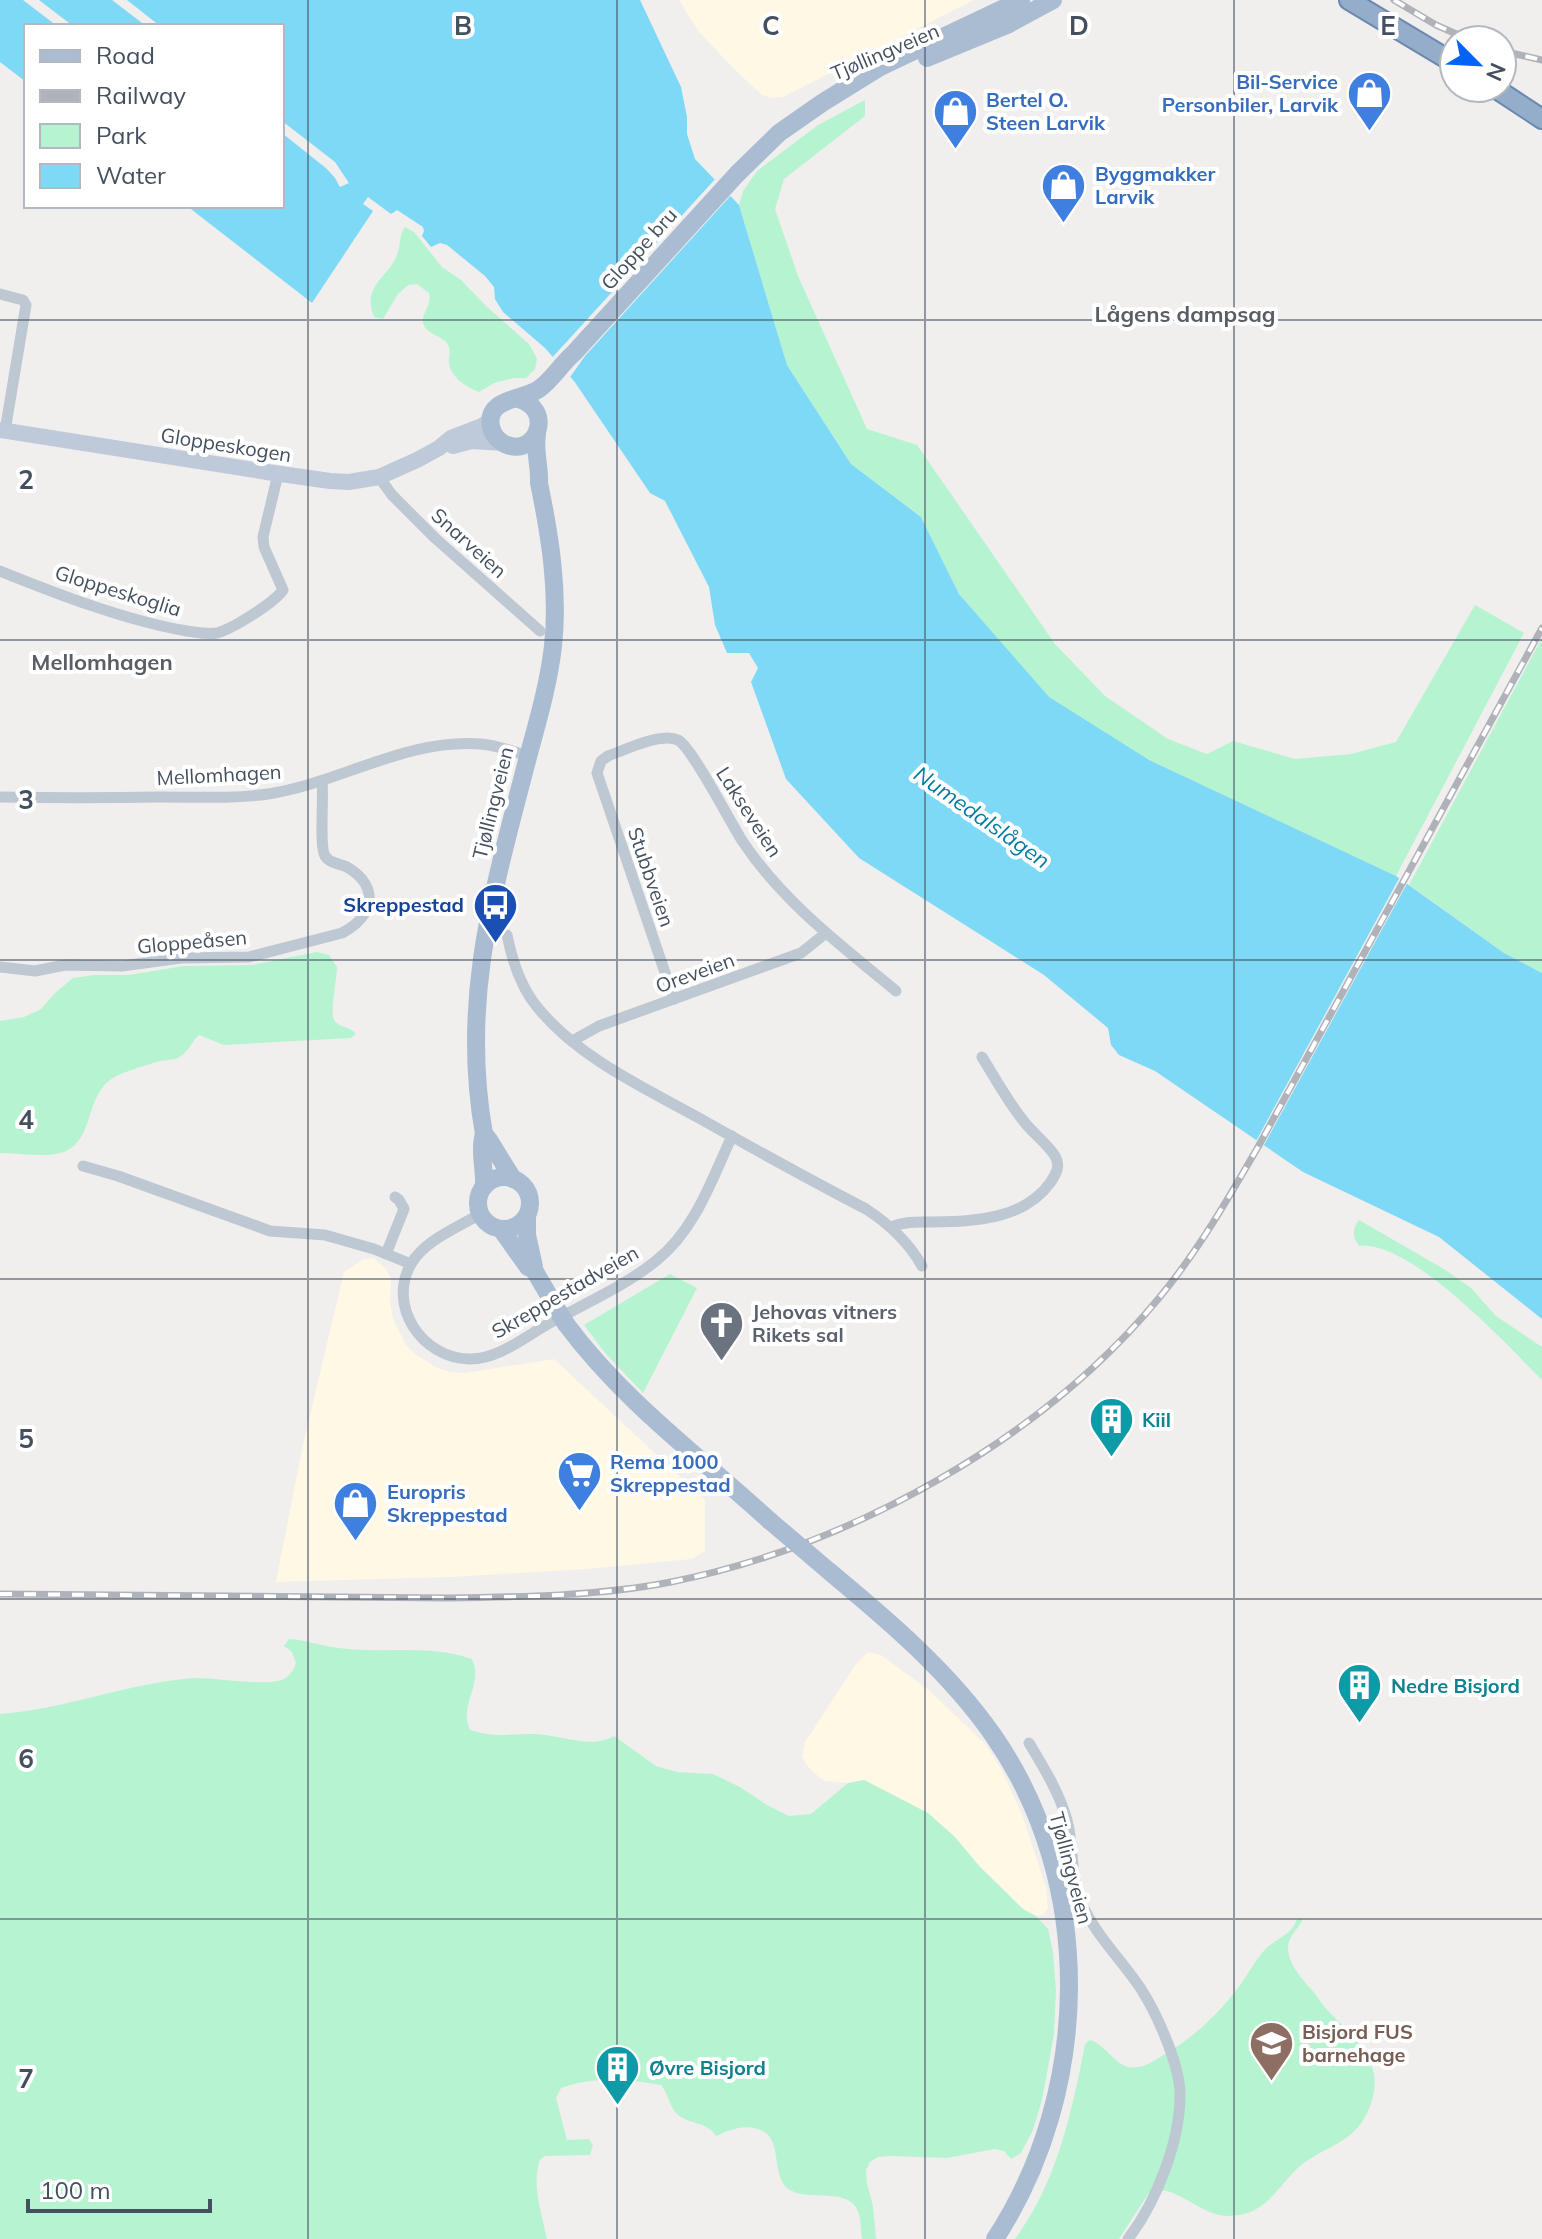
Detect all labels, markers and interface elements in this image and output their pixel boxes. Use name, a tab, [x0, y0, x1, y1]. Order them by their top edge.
text: B	[454, 9, 472, 42]
text: C	[762, 9, 780, 42]
text: D	[1069, 9, 1089, 42]
text: E	[1380, 9, 1396, 42]
street label: Tjøllingveien	[827, 18, 943, 86]
legend	[24, 24, 284, 208]
north arrow	[1438, 24, 1518, 104]
text: Road	[96, 40, 155, 70]
text: N	[1480, 59, 1512, 85]
place label: Bil-Service Personbiler, Larvik	[1162, 69, 1339, 117]
shop icon: Bil-Service Personbiler, Larvik	[1345, 70, 1393, 133]
text: Railway	[96, 80, 186, 110]
shop icon: Bertel O. Steen Larvik	[931, 87, 979, 150]
place label: Bertel O. Steen Larvik	[986, 87, 1106, 135]
text: Park	[96, 120, 147, 150]
text: Water	[96, 160, 166, 190]
place label: Byggmakker Larvik	[1095, 161, 1216, 209]
shop icon: Byggmakker Larvik	[1040, 162, 1088, 225]
street label: Gloppe bru	[595, 203, 682, 295]
district label: Lågens dampsag	[1094, 300, 1276, 328]
street label: Gloppeskogen	[159, 422, 293, 467]
text: 2	[18, 463, 34, 496]
street label: Snarveien	[427, 502, 512, 583]
street label: Gloppeskoglia	[52, 559, 184, 622]
district label: Mellomhagen	[31, 648, 173, 676]
street label: Tjøllingveien	[466, 744, 519, 862]
street label: Mellomhagen	[156, 759, 282, 790]
water label: Numedalslågen	[909, 760, 1055, 874]
street label: Lakseveien	[711, 762, 788, 861]
text: 3	[18, 783, 34, 816]
street label: Stubbveien	[623, 824, 680, 930]
bus stop icon: Skreppestad	[471, 881, 519, 944]
place label: Skreppestad	[343, 892, 464, 917]
street label: Gloppeåsen	[136, 924, 248, 959]
street label: Oreveien	[652, 947, 738, 998]
text: 4	[18, 1103, 34, 1136]
street label: Skreppestadveien	[487, 1239, 643, 1344]
church icon: Jehovas vitners Rikets sal	[697, 1299, 745, 1362]
place label: Jehovas vitners Rikets sal	[752, 1299, 897, 1347]
building icon: Kiil	[1087, 1396, 1135, 1459]
place label: Kiil	[1142, 1407, 1171, 1432]
text: 5	[18, 1422, 34, 1455]
place label: Rema 1000 Skreppestad	[610, 1449, 731, 1497]
supermarket icon: Rema 1000 Skreppestad	[555, 1450, 603, 1513]
place label: Europris Skreppestad	[387, 1479, 508, 1527]
shop icon: Europris Skreppestad	[332, 1480, 380, 1543]
building icon: Nedre Bisjord	[1336, 1662, 1384, 1725]
place label: Nedre Bisjord	[1391, 1673, 1520, 1698]
text: 6	[18, 1742, 34, 1775]
street label: Tjøllingveien	[1045, 1809, 1098, 1927]
place label: Bisjord FUS barnehage	[1302, 2019, 1413, 2067]
school or university icon: Bisjord FUS barnehage	[1247, 2020, 1295, 2083]
building icon: Øvre Bisjord	[594, 2044, 642, 2107]
place label: Øvre Bisjord	[649, 2055, 766, 2080]
text: 7	[18, 2062, 34, 2095]
scale bar	[28, 2163, 210, 2213]
text: 100 m	[40, 2175, 111, 2205]

